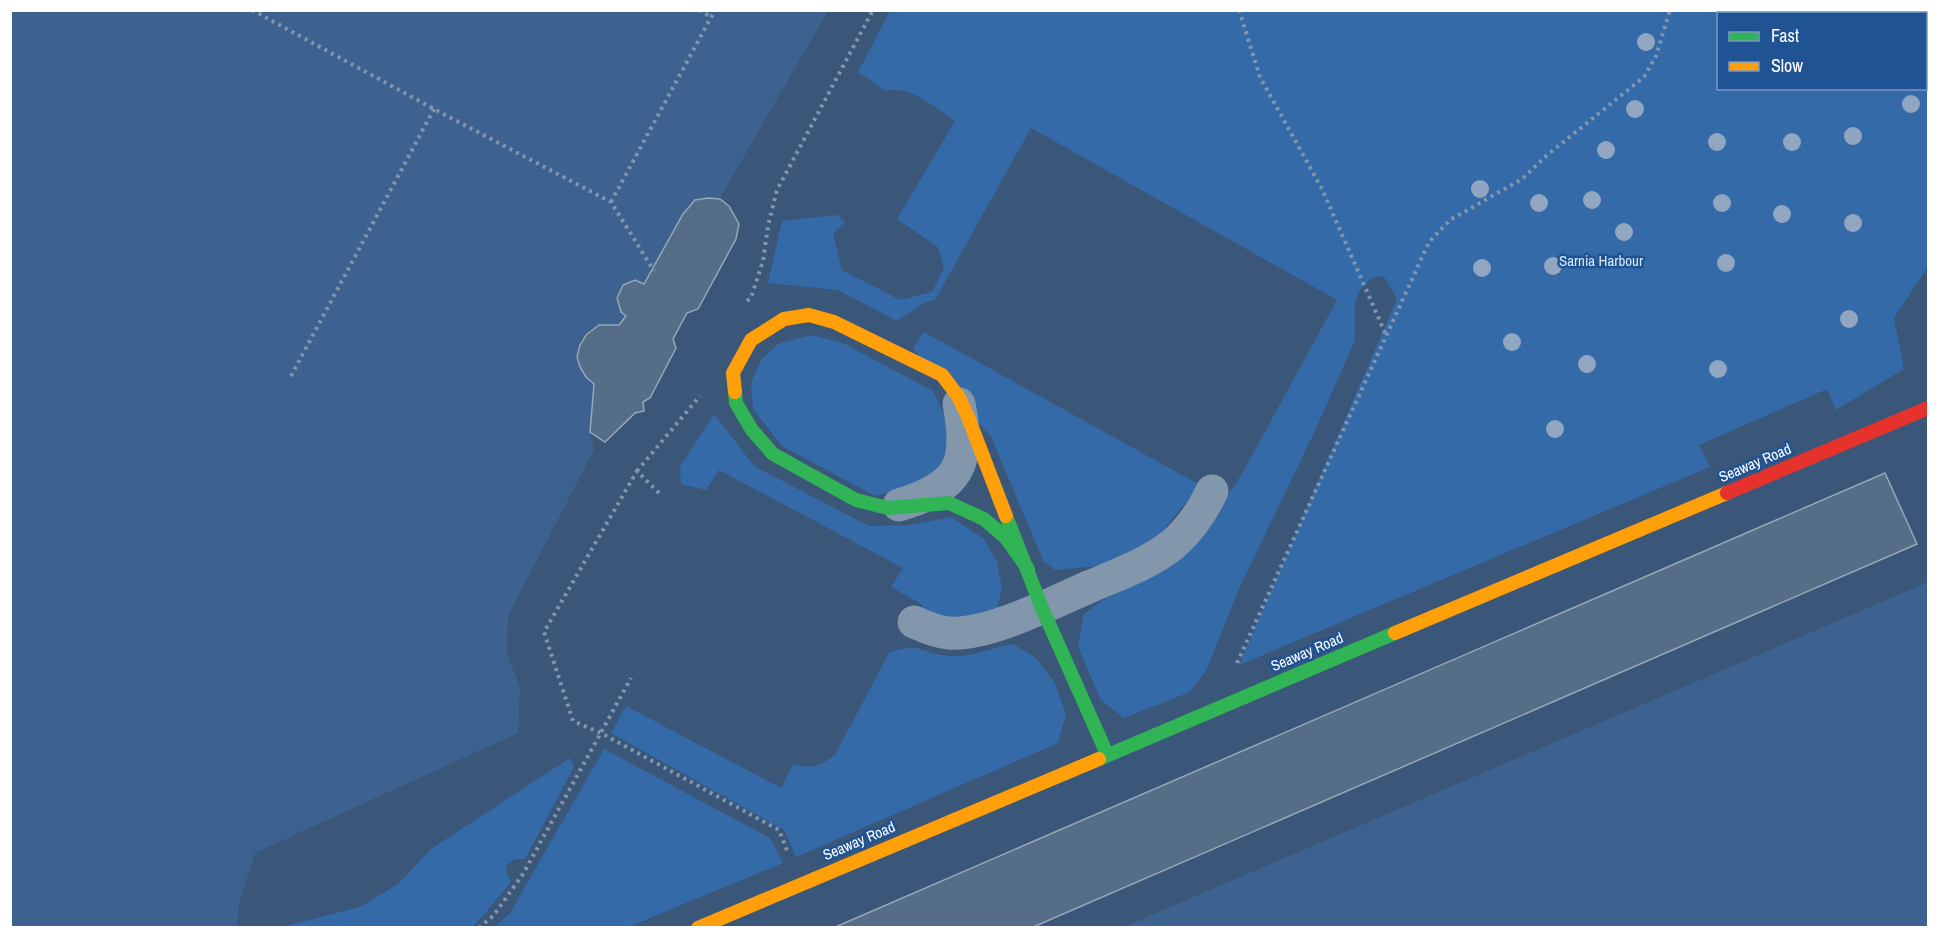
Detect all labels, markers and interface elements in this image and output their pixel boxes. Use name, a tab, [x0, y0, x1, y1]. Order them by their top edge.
legend	[1717, 12, 1927, 90]
text: Fast	[1771, 23, 1799, 48]
text: Slow	[1771, 53, 1803, 78]
park label: Sarnia Harbour	[1559, 250, 1643, 271]
street label: Seaway Road	[1715, 438, 1794, 487]
street label: Seaway Road	[1267, 627, 1346, 676]
street label: Seaway Road	[819, 816, 898, 865]

